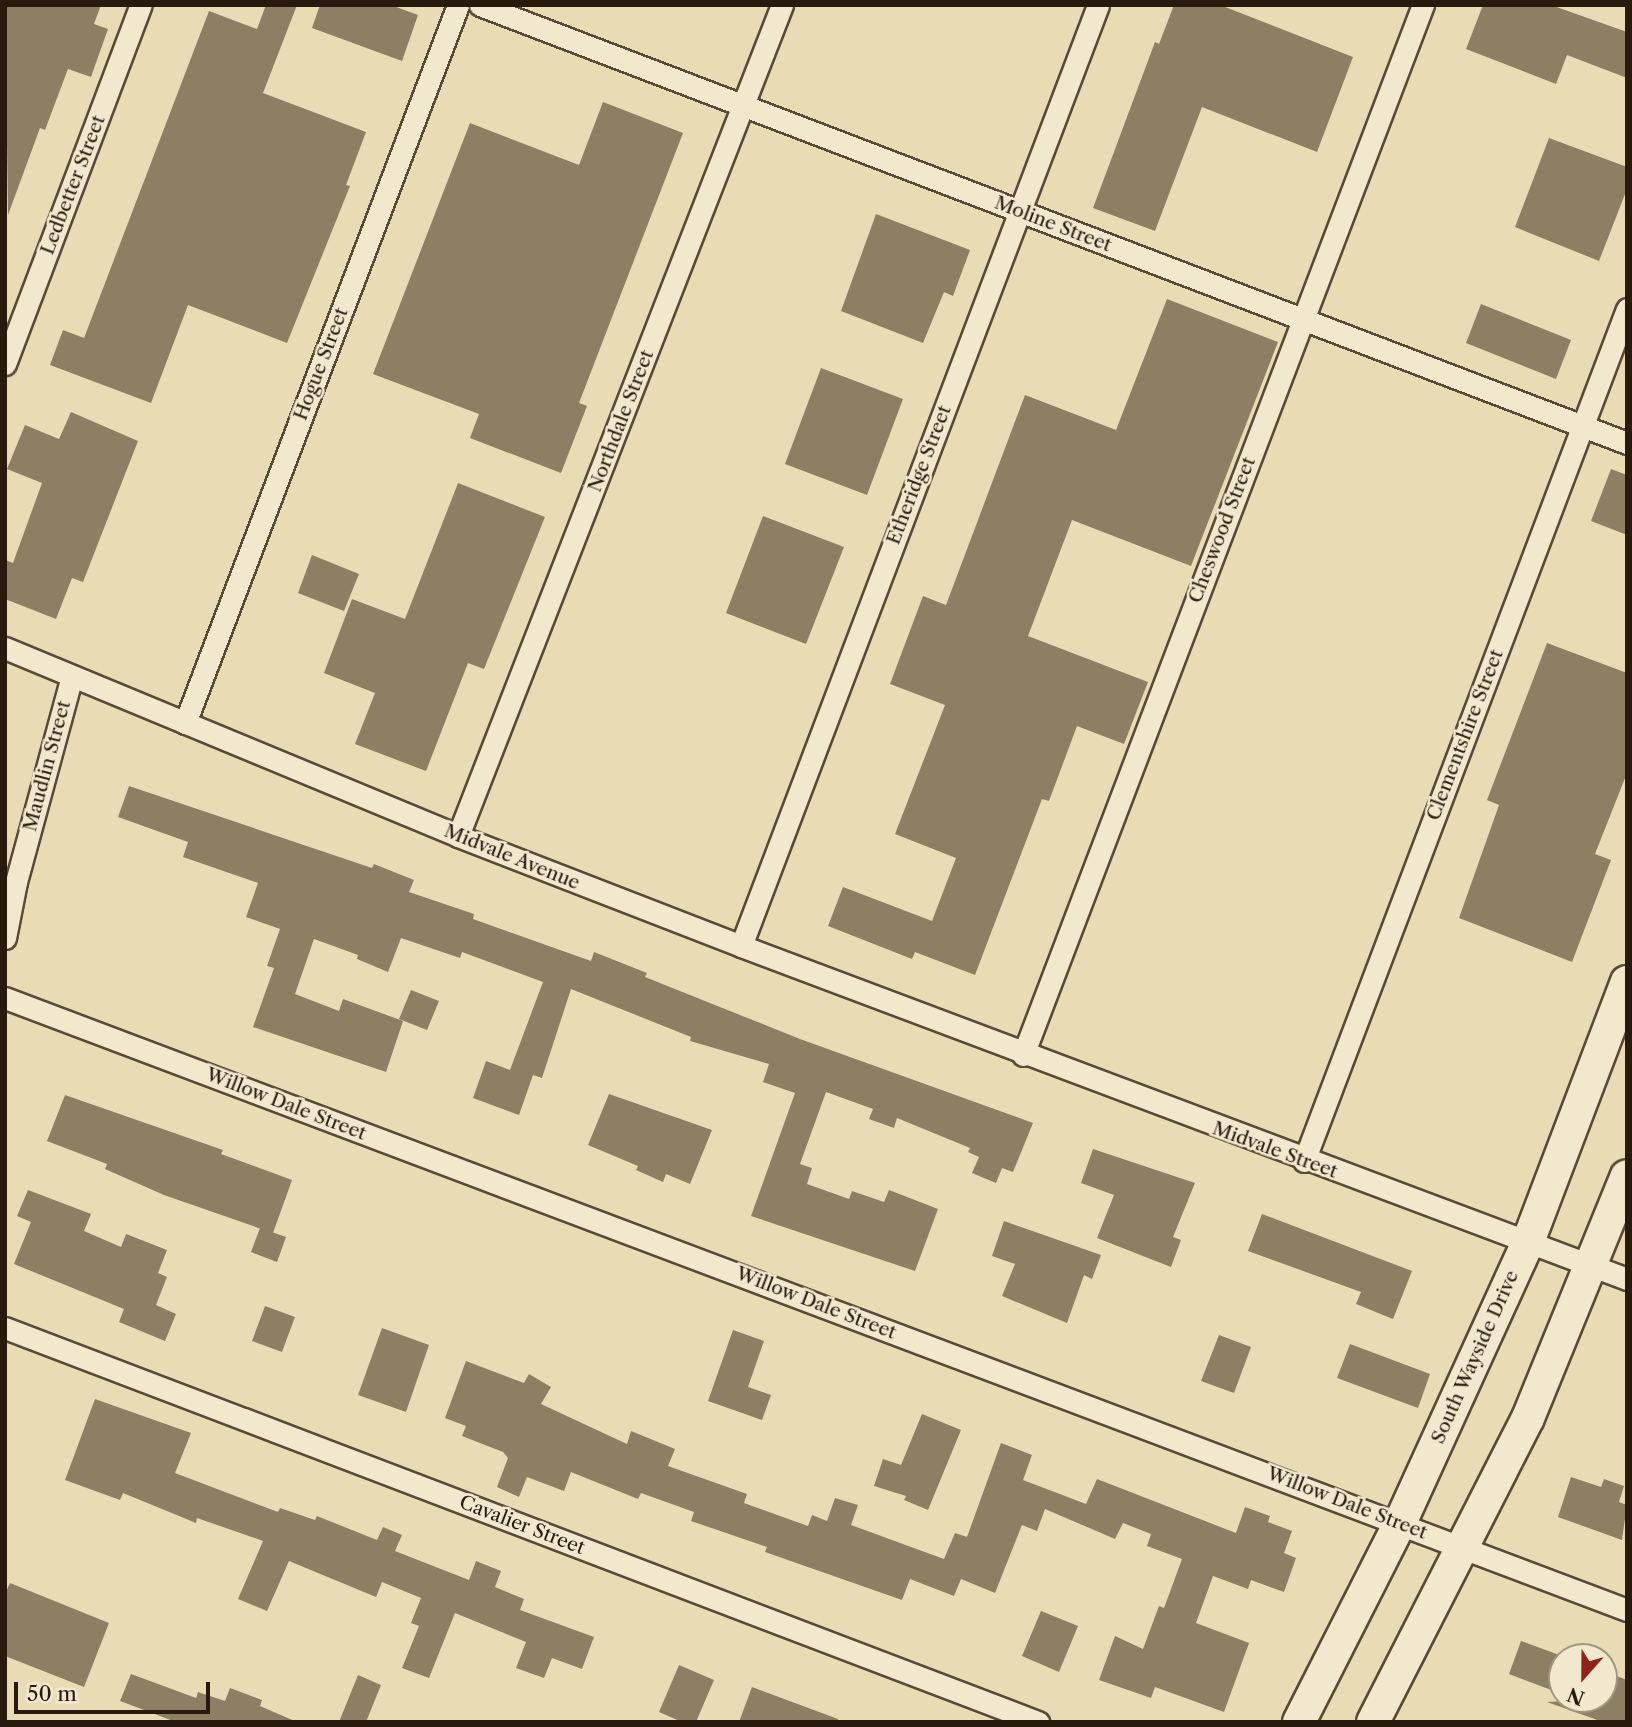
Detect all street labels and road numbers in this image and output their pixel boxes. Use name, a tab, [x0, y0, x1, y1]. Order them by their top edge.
street label: Ledbetter Street	[36, 112, 110, 258]
street label: Moline Street	[991, 191, 1115, 257]
street label: Hogue Street	[289, 304, 353, 424]
street label: Northdale Street	[583, 347, 659, 495]
street label: Etheridge Street	[882, 402, 956, 548]
street label: Cheswood Street	[1184, 454, 1260, 606]
street label: Clementshire Street	[1422, 646, 1508, 824]
street label: Maudlin Street	[19, 698, 75, 834]
street label: Midvale Avenue	[441, 819, 583, 895]
street label: Willow Dale Street	[202, 1063, 370, 1145]
street label: Midvale Street	[1209, 1117, 1341, 1183]
street label: Willow Dale Street	[732, 1262, 900, 1344]
street label: South Wayside Drive	[1426, 1266, 1524, 1448]
street label: Willow Dale Street	[1263, 1462, 1431, 1544]
street label: Cavalier Street	[456, 1491, 588, 1559]

